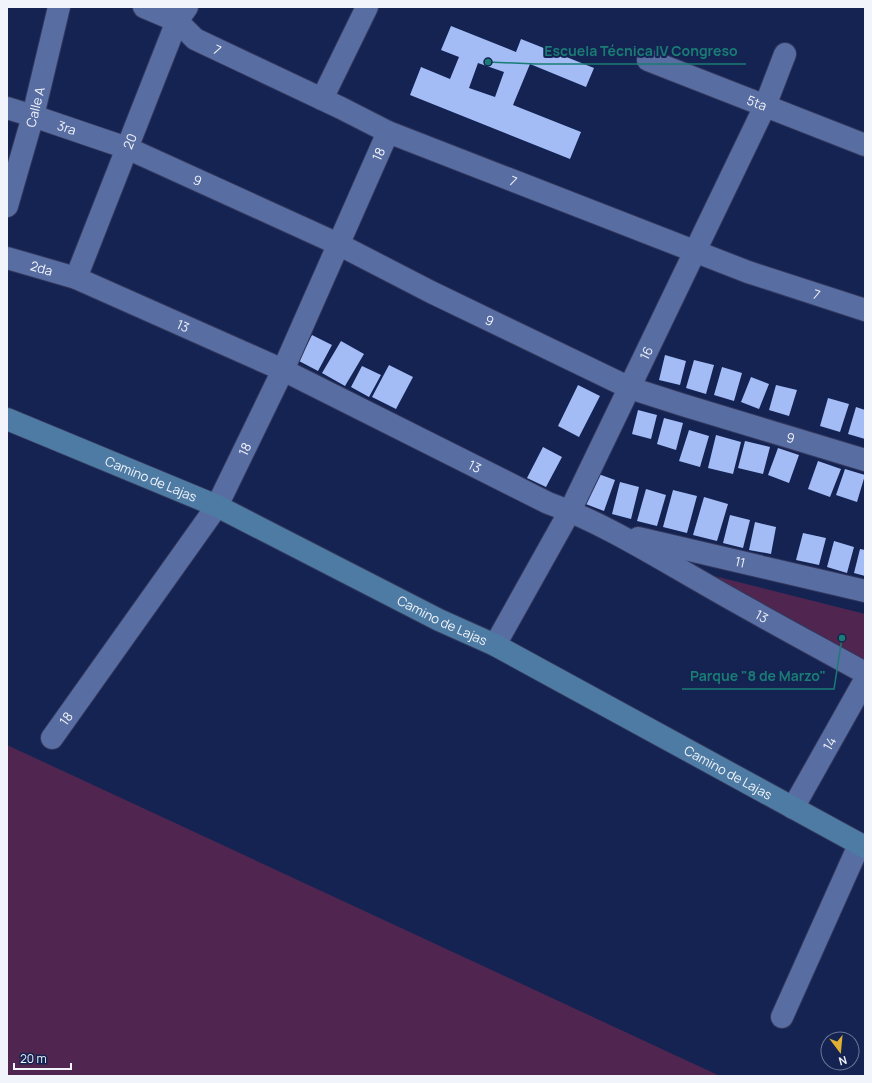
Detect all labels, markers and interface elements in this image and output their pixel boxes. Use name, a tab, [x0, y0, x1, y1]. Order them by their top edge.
callout: Escuela Técnica IV Congreso	[536, 38, 746, 64]
street label: 7	[211, 40, 224, 59]
text: Escuela Técnica IV Congreso	[544, 41, 738, 60]
street label: Calle A	[21, 85, 49, 129]
street label: 5ta	[744, 91, 770, 115]
street label: 3ra	[55, 116, 79, 139]
street label: 20	[119, 131, 141, 152]
street label: 18	[368, 145, 389, 163]
street label: 9	[190, 170, 205, 190]
street label: 7	[507, 171, 520, 190]
street label: 2da	[28, 256, 55, 280]
street label: 7	[811, 285, 823, 304]
street label: 9	[482, 310, 497, 330]
street label: 13	[174, 315, 192, 336]
street label: 16	[635, 343, 657, 363]
street label: 9	[784, 428, 797, 447]
street label: 18	[234, 439, 255, 459]
street label: Camino de Lajas	[103, 452, 200, 506]
street label: 13	[465, 455, 484, 477]
street label: 11	[733, 552, 747, 572]
street label: Camino de Lajas	[394, 591, 490, 649]
street label: 13	[752, 605, 771, 627]
callout: Parque "8 de Marzo"	[682, 663, 834, 689]
text: Parque "8 de Marzo"	[690, 666, 826, 685]
street label: 18	[55, 708, 77, 729]
street label: 14	[818, 733, 840, 753]
street label: Camino de Lajas	[681, 741, 776, 804]
north arrow	[820, 1031, 860, 1071]
scale bar	[14, 1045, 71, 1071]
text: 20 m	[20, 1050, 47, 1067]
text: N	[837, 1053, 849, 1069]

